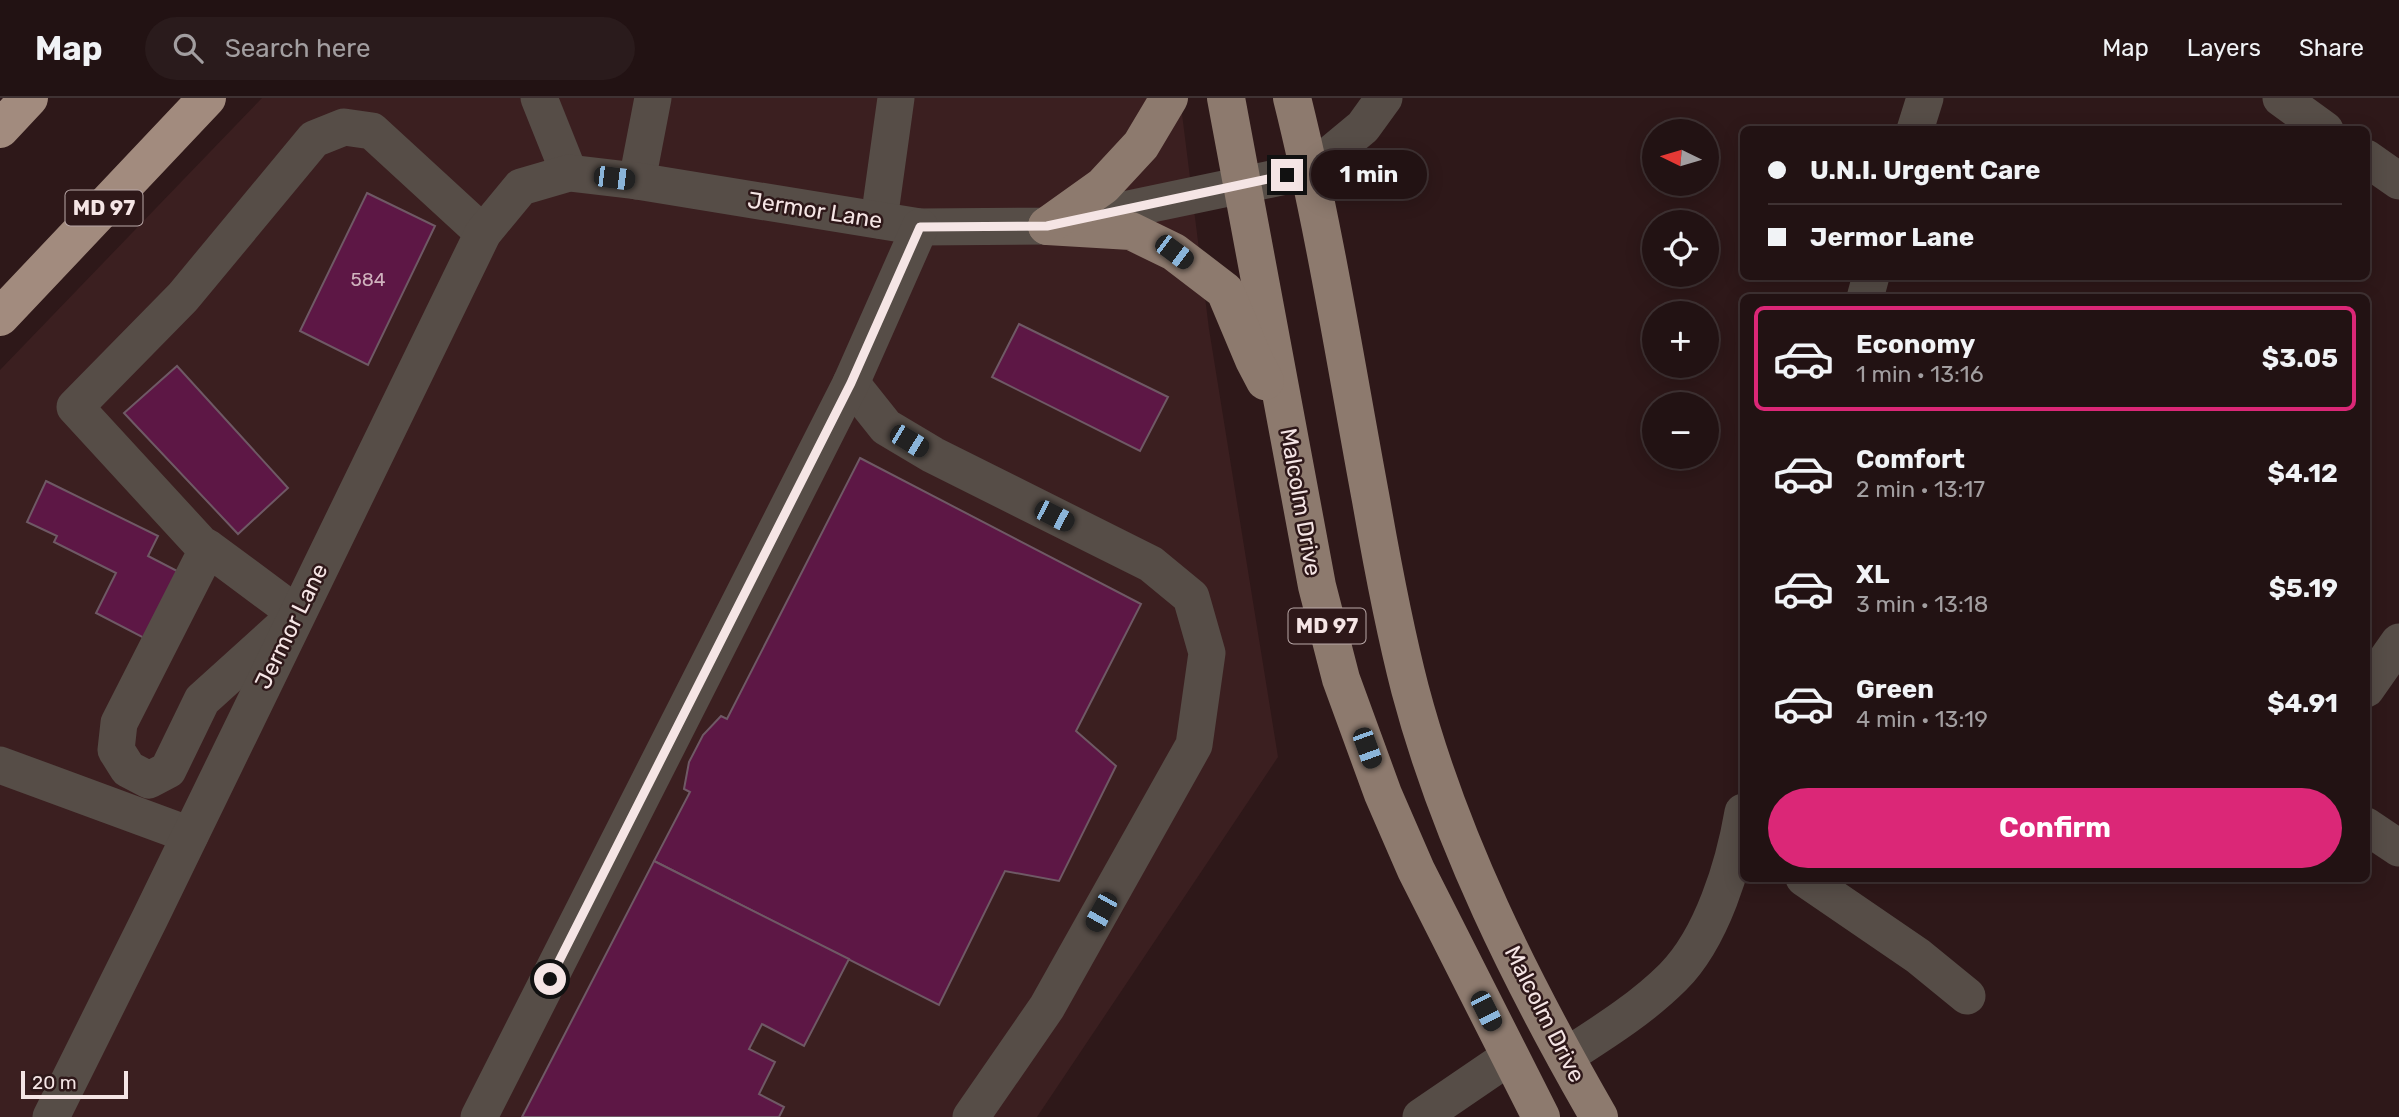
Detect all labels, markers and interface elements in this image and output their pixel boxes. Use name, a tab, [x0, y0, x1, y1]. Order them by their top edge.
search box	[145, 17, 635, 80]
text: Map	[35, 29, 103, 68]
icon: search	[169, 29, 207, 67]
text: Search here	[225, 33, 370, 64]
text: Map	[2102, 34, 2149, 62]
text: Layers	[2187, 34, 2261, 62]
text: Share	[2299, 34, 2364, 62]
north arrow	[1642, 119, 1718, 196]
map controls	[1642, 119, 1719, 469]
callout: 1 min	[1312, 150, 1427, 200]
text: U.N.I. Urgent Care	[1810, 155, 2040, 186]
route end	[1271, 159, 1303, 191]
text: 1 min	[1340, 160, 1398, 188]
car	[592, 165, 637, 191]
street label: Jermor Lane	[746, 186, 884, 234]
road number: MD 97	[66, 190, 142, 226]
button: locate	[1642, 210, 1719, 287]
text: Jermor Lane	[1810, 222, 1974, 253]
car	[1151, 231, 1198, 273]
house number: 584	[350, 268, 386, 291]
button: +	[1642, 301, 1719, 378]
icon: car	[1772, 327, 1835, 390]
text: Economy	[1856, 329, 1975, 360]
text: $3.05	[2262, 343, 2338, 374]
text: 1 min · 13:16	[1856, 360, 1984, 388]
button: −	[1642, 392, 1719, 469]
car	[886, 421, 933, 461]
street label: Malcolm Drive	[1274, 426, 1328, 578]
icon: car	[1772, 442, 1835, 505]
text: Comfort	[1856, 444, 1965, 475]
text: $4.12	[2268, 458, 2338, 489]
text: 2 min · 13:17	[1856, 475, 1985, 503]
car	[1031, 497, 1078, 535]
icon: car	[1772, 557, 1835, 620]
street label: Jermor Lane	[249, 559, 333, 693]
text: XL	[1856, 559, 1889, 590]
text: $5.19	[2269, 573, 2338, 604]
text: 3 min · 13:18	[1856, 590, 1988, 618]
road number: MD 97	[1288, 608, 1366, 644]
icon: car	[1772, 672, 1835, 735]
text: Green	[1856, 674, 1934, 705]
text: $4.91	[2267, 688, 2338, 719]
text: 4 min · 13:19	[1856, 705, 1988, 733]
car	[1350, 725, 1385, 771]
button: Confirm	[1768, 788, 2342, 868]
car	[1082, 889, 1121, 935]
street label: Malcolm Drive	[1499, 941, 1591, 1087]
route start	[534, 963, 566, 995]
car	[1468, 988, 1505, 1034]
scale bar	[21, 1068, 128, 1100]
text: 20 m	[32, 1071, 77, 1094]

